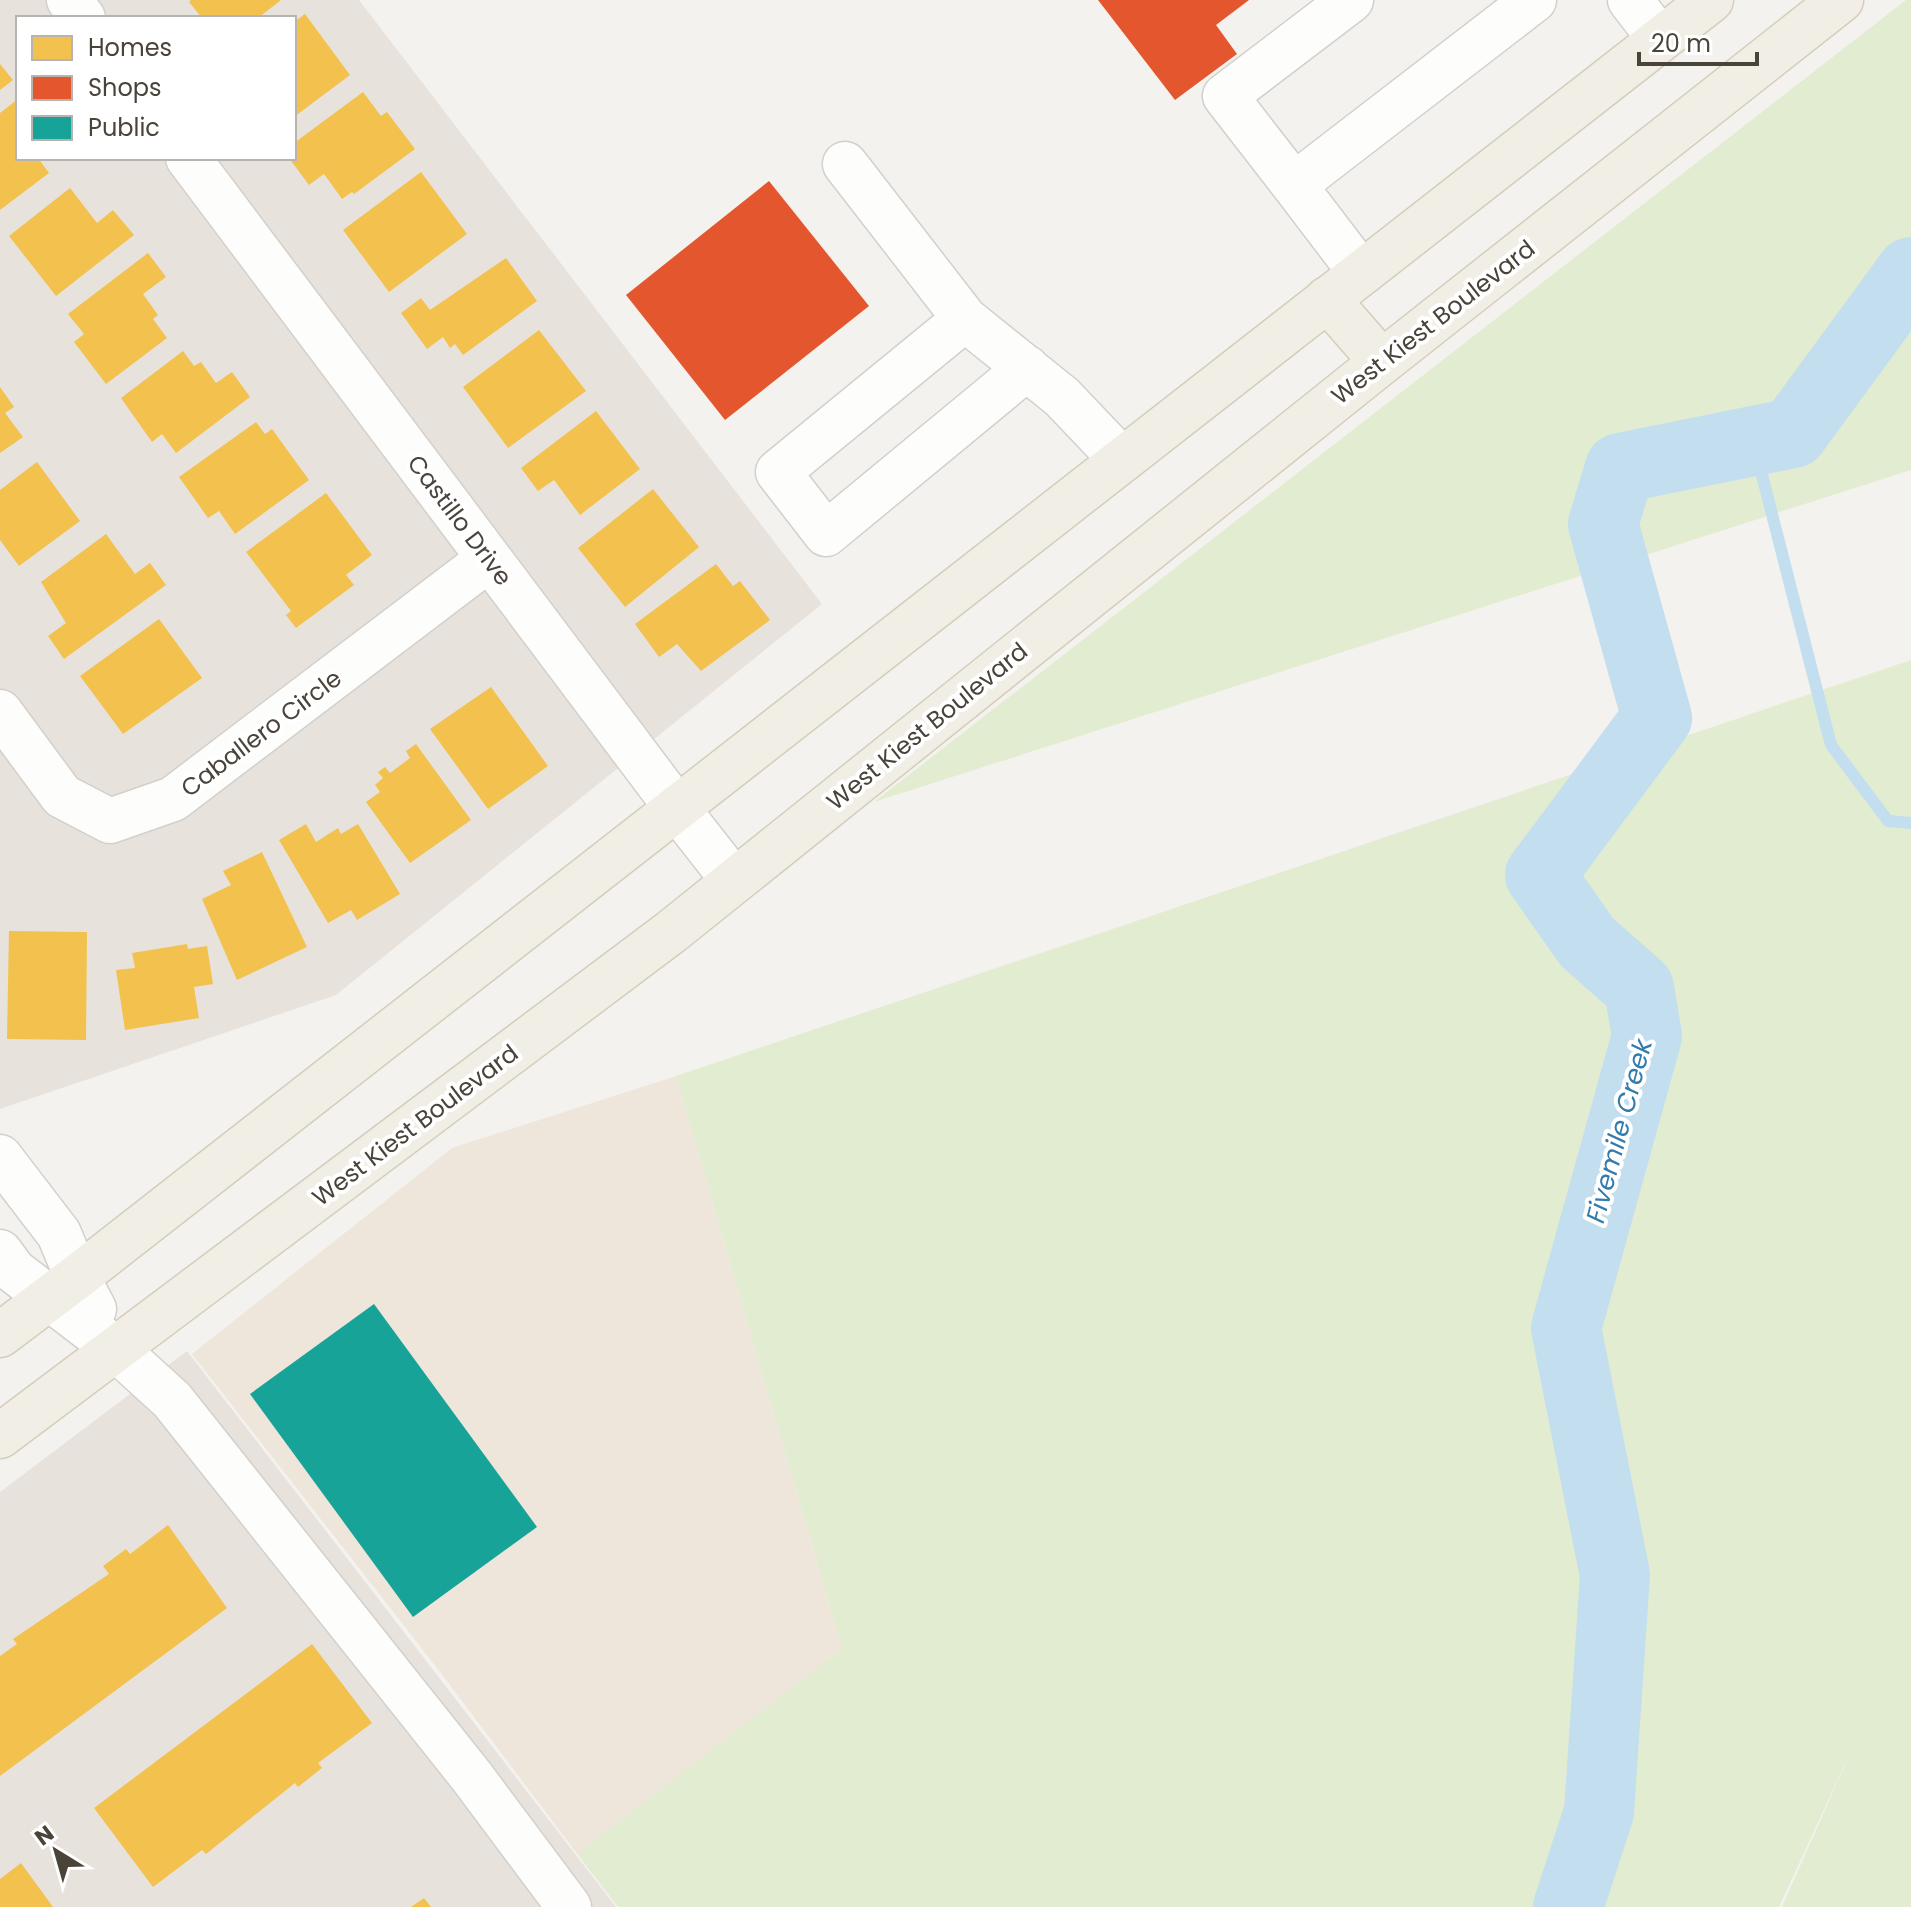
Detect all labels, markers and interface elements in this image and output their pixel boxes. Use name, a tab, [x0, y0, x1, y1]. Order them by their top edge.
legend	[16, 16, 296, 160]
scale bar	[1639, 16, 1757, 66]
text: 20 m	[1651, 27, 1711, 60]
text: Homes	[88, 31, 172, 64]
text: Shops	[88, 71, 162, 104]
text: Public	[88, 111, 160, 144]
street label: West Kiest Boulevard	[1324, 232, 1542, 412]
street label: Castillo Drive	[400, 448, 520, 592]
street label: West Kiest Boulevard	[820, 635, 1034, 817]
street label: Caballero Circle	[174, 662, 348, 804]
water label: Fivemile Creek	[1577, 1033, 1661, 1227]
street label: West Kiest Boulevard	[305, 1037, 525, 1213]
north arrow	[16, 1811, 96, 1891]
text: N	[28, 1818, 60, 1853]

